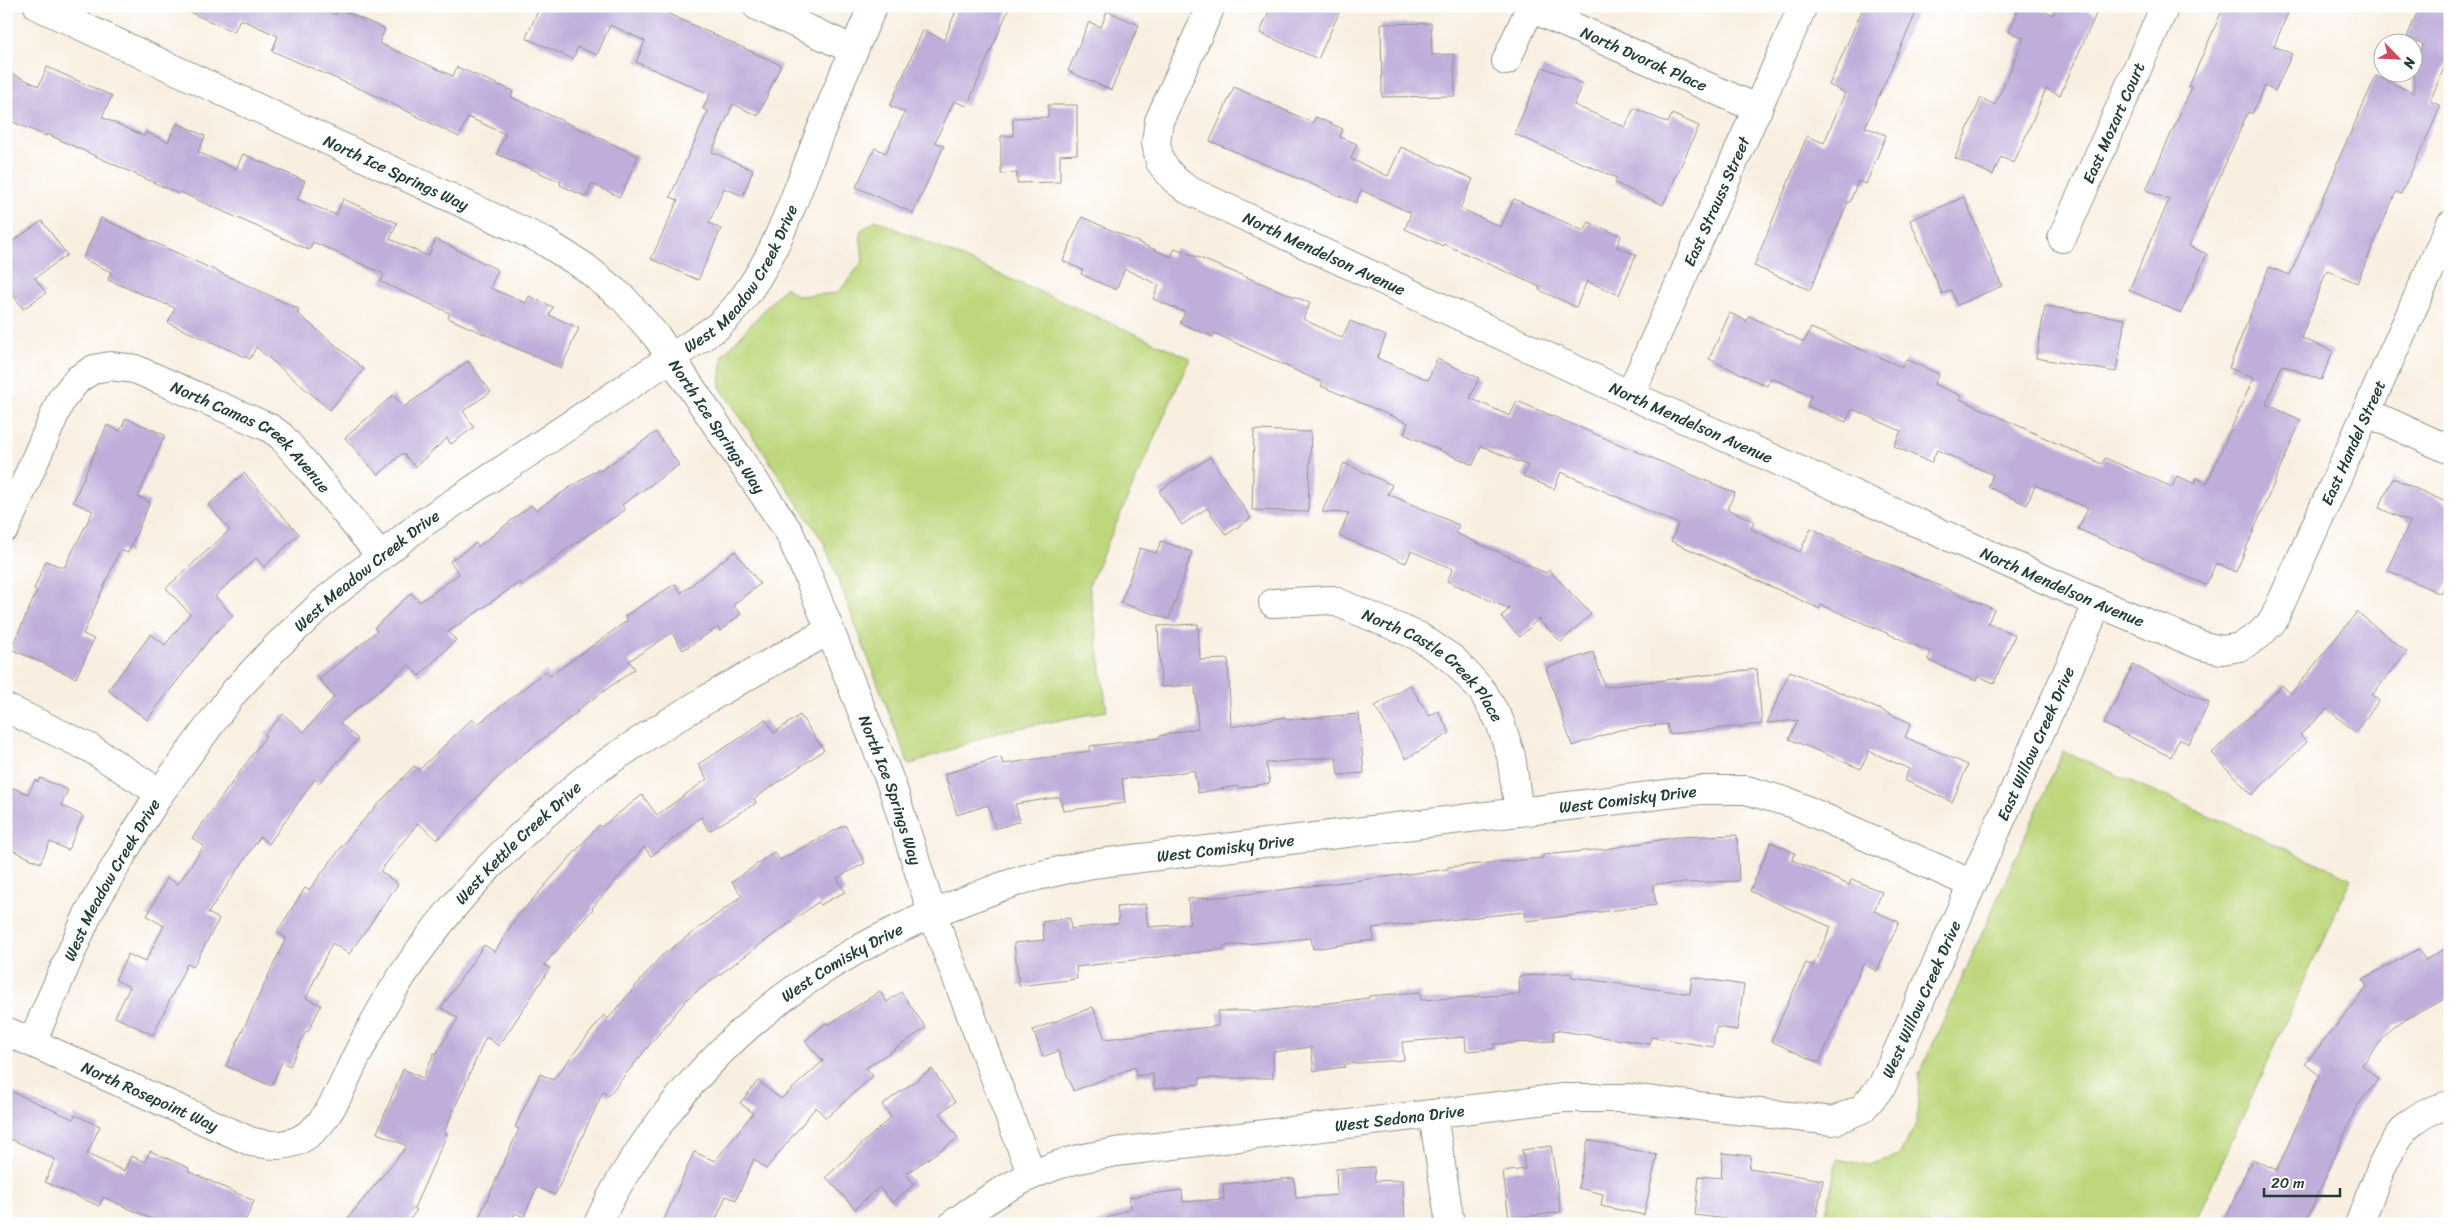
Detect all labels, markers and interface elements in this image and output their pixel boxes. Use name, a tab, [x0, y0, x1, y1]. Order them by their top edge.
street label: North Dvorak Place	[1576, 17, 1712, 99]
north arrow	[2374, 32, 2424, 82]
text: N	[2396, 53, 2423, 73]
street label: East Mozart Court	[2073, 57, 2153, 188]
street label: North Ice Springs Way	[319, 126, 475, 219]
street label: East Strauss Street	[1674, 131, 1758, 271]
street label: West Meadow Creek Drive	[677, 200, 805, 360]
street label: North Mendelson Avenue	[1238, 203, 1411, 304]
street label: North Ice Springs Way	[661, 353, 774, 500]
street label: North Camas Creek Avenue	[166, 372, 338, 499]
street label: North Mendelson Avenue	[1605, 373, 1778, 471]
street label: East Handel Street	[2312, 375, 2394, 510]
street label: West Meadow Creek Drive	[286, 501, 446, 639]
street label: North Mendelson Avenue	[1976, 538, 2149, 635]
street label: North Castle Creek Place	[1358, 600, 1512, 727]
street label: East Willow Creek Drive	[1988, 662, 2082, 825]
street label: North Ice Springs Way	[850, 710, 931, 869]
street label: West Kettle Creek Drive	[447, 773, 588, 911]
street label: West Comisky Drive	[1557, 776, 1698, 822]
street label: West Meadow Creek Drive	[55, 792, 168, 966]
street label: West Comisky Drive	[1155, 825, 1296, 870]
street label: West Comisky Drive	[774, 914, 908, 1010]
street label: West Willow Creek Drive	[1873, 915, 1969, 1083]
street label: North Rosepoint Way	[77, 1052, 224, 1140]
street label: West Sedona Drive	[1333, 1096, 1466, 1140]
scale bar	[2264, 1165, 2340, 1197]
text: 20 m	[2271, 1170, 2305, 1196]

